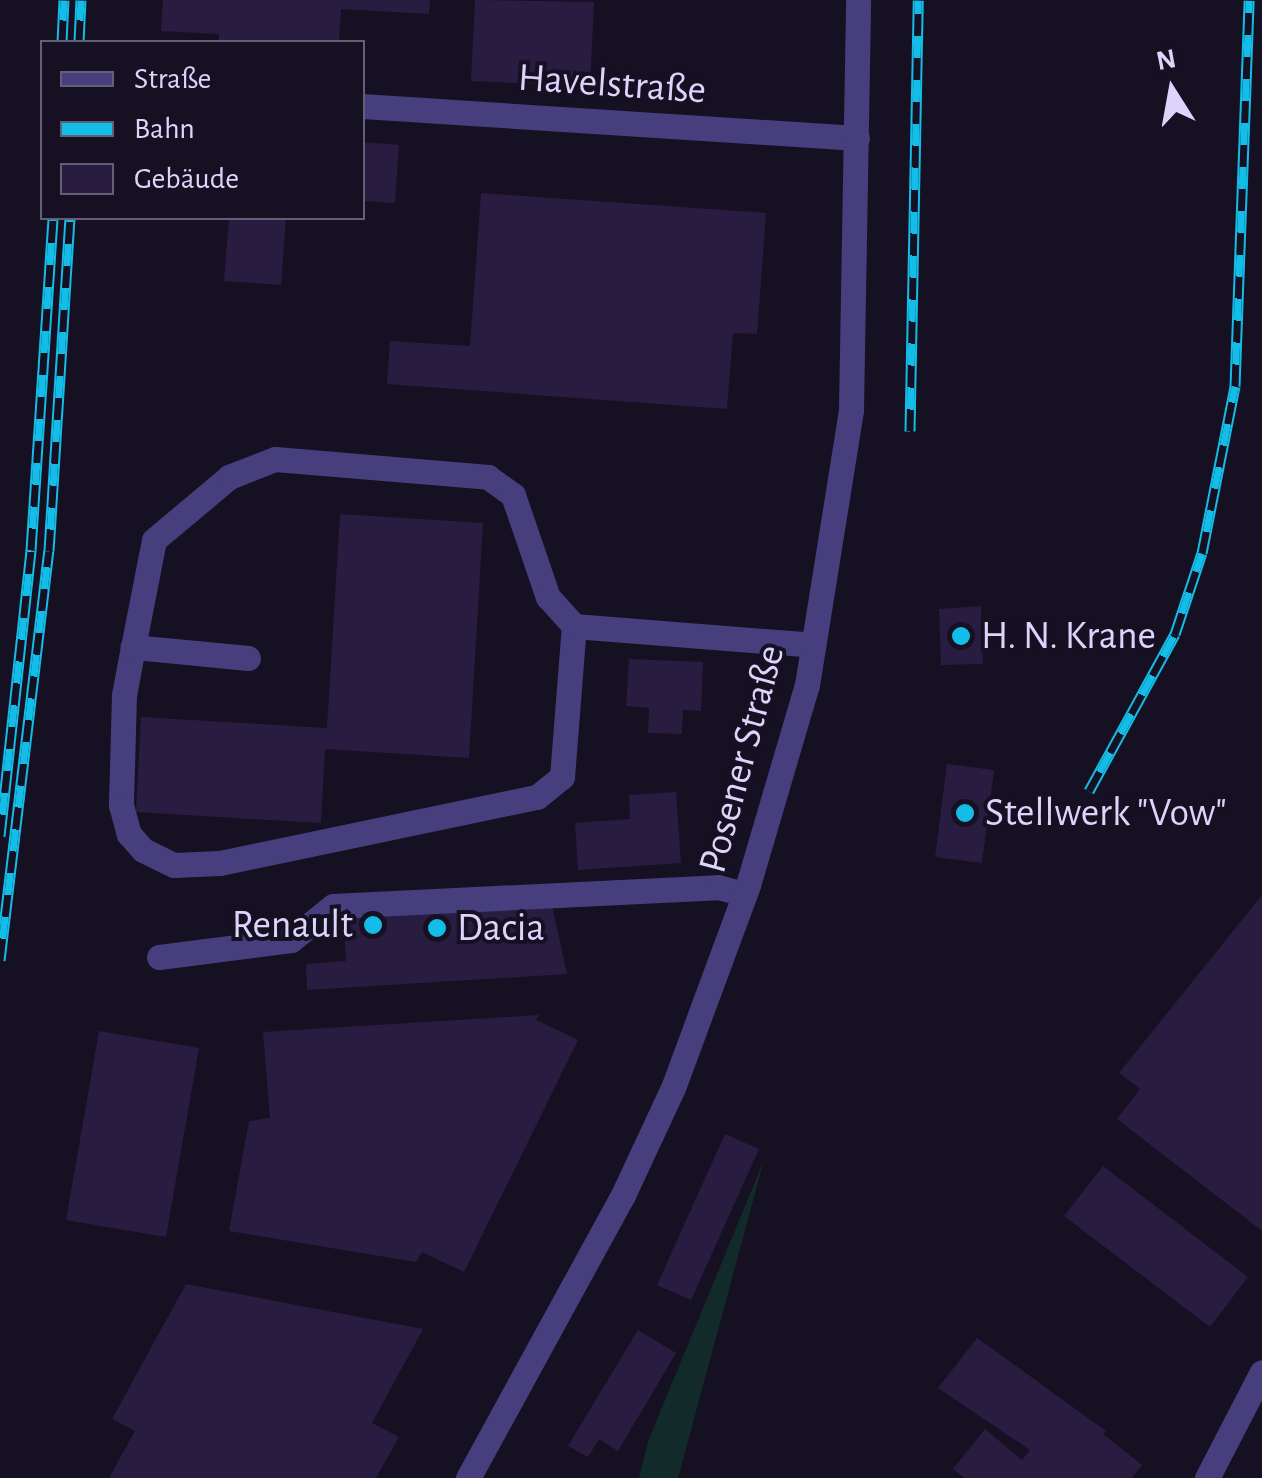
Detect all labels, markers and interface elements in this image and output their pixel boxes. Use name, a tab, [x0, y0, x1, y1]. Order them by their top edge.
legend	[40, 40, 365, 220]
north arrow	[1122, 40, 1222, 140]
text: N	[1154, 45, 1179, 76]
street label: Havelstraße	[516, 53, 708, 115]
text: Straße	[134, 64, 211, 94]
text: Bahn	[134, 114, 195, 144]
text: Gebäude	[134, 164, 239, 194]
place label: H. N. Krane	[981, 612, 1156, 660]
marker: H. N. Krane	[950, 625, 972, 647]
street label: Posener Straße	[689, 640, 795, 878]
place label: Stellwerk "Vow"	[985, 789, 1227, 837]
marker: Stellwerk "Vow"	[954, 802, 976, 824]
place label: Renault	[232, 901, 353, 949]
place label: Dacia	[457, 904, 545, 952]
marker: Renault	[362, 914, 384, 936]
marker: Dacia	[426, 917, 448, 939]

